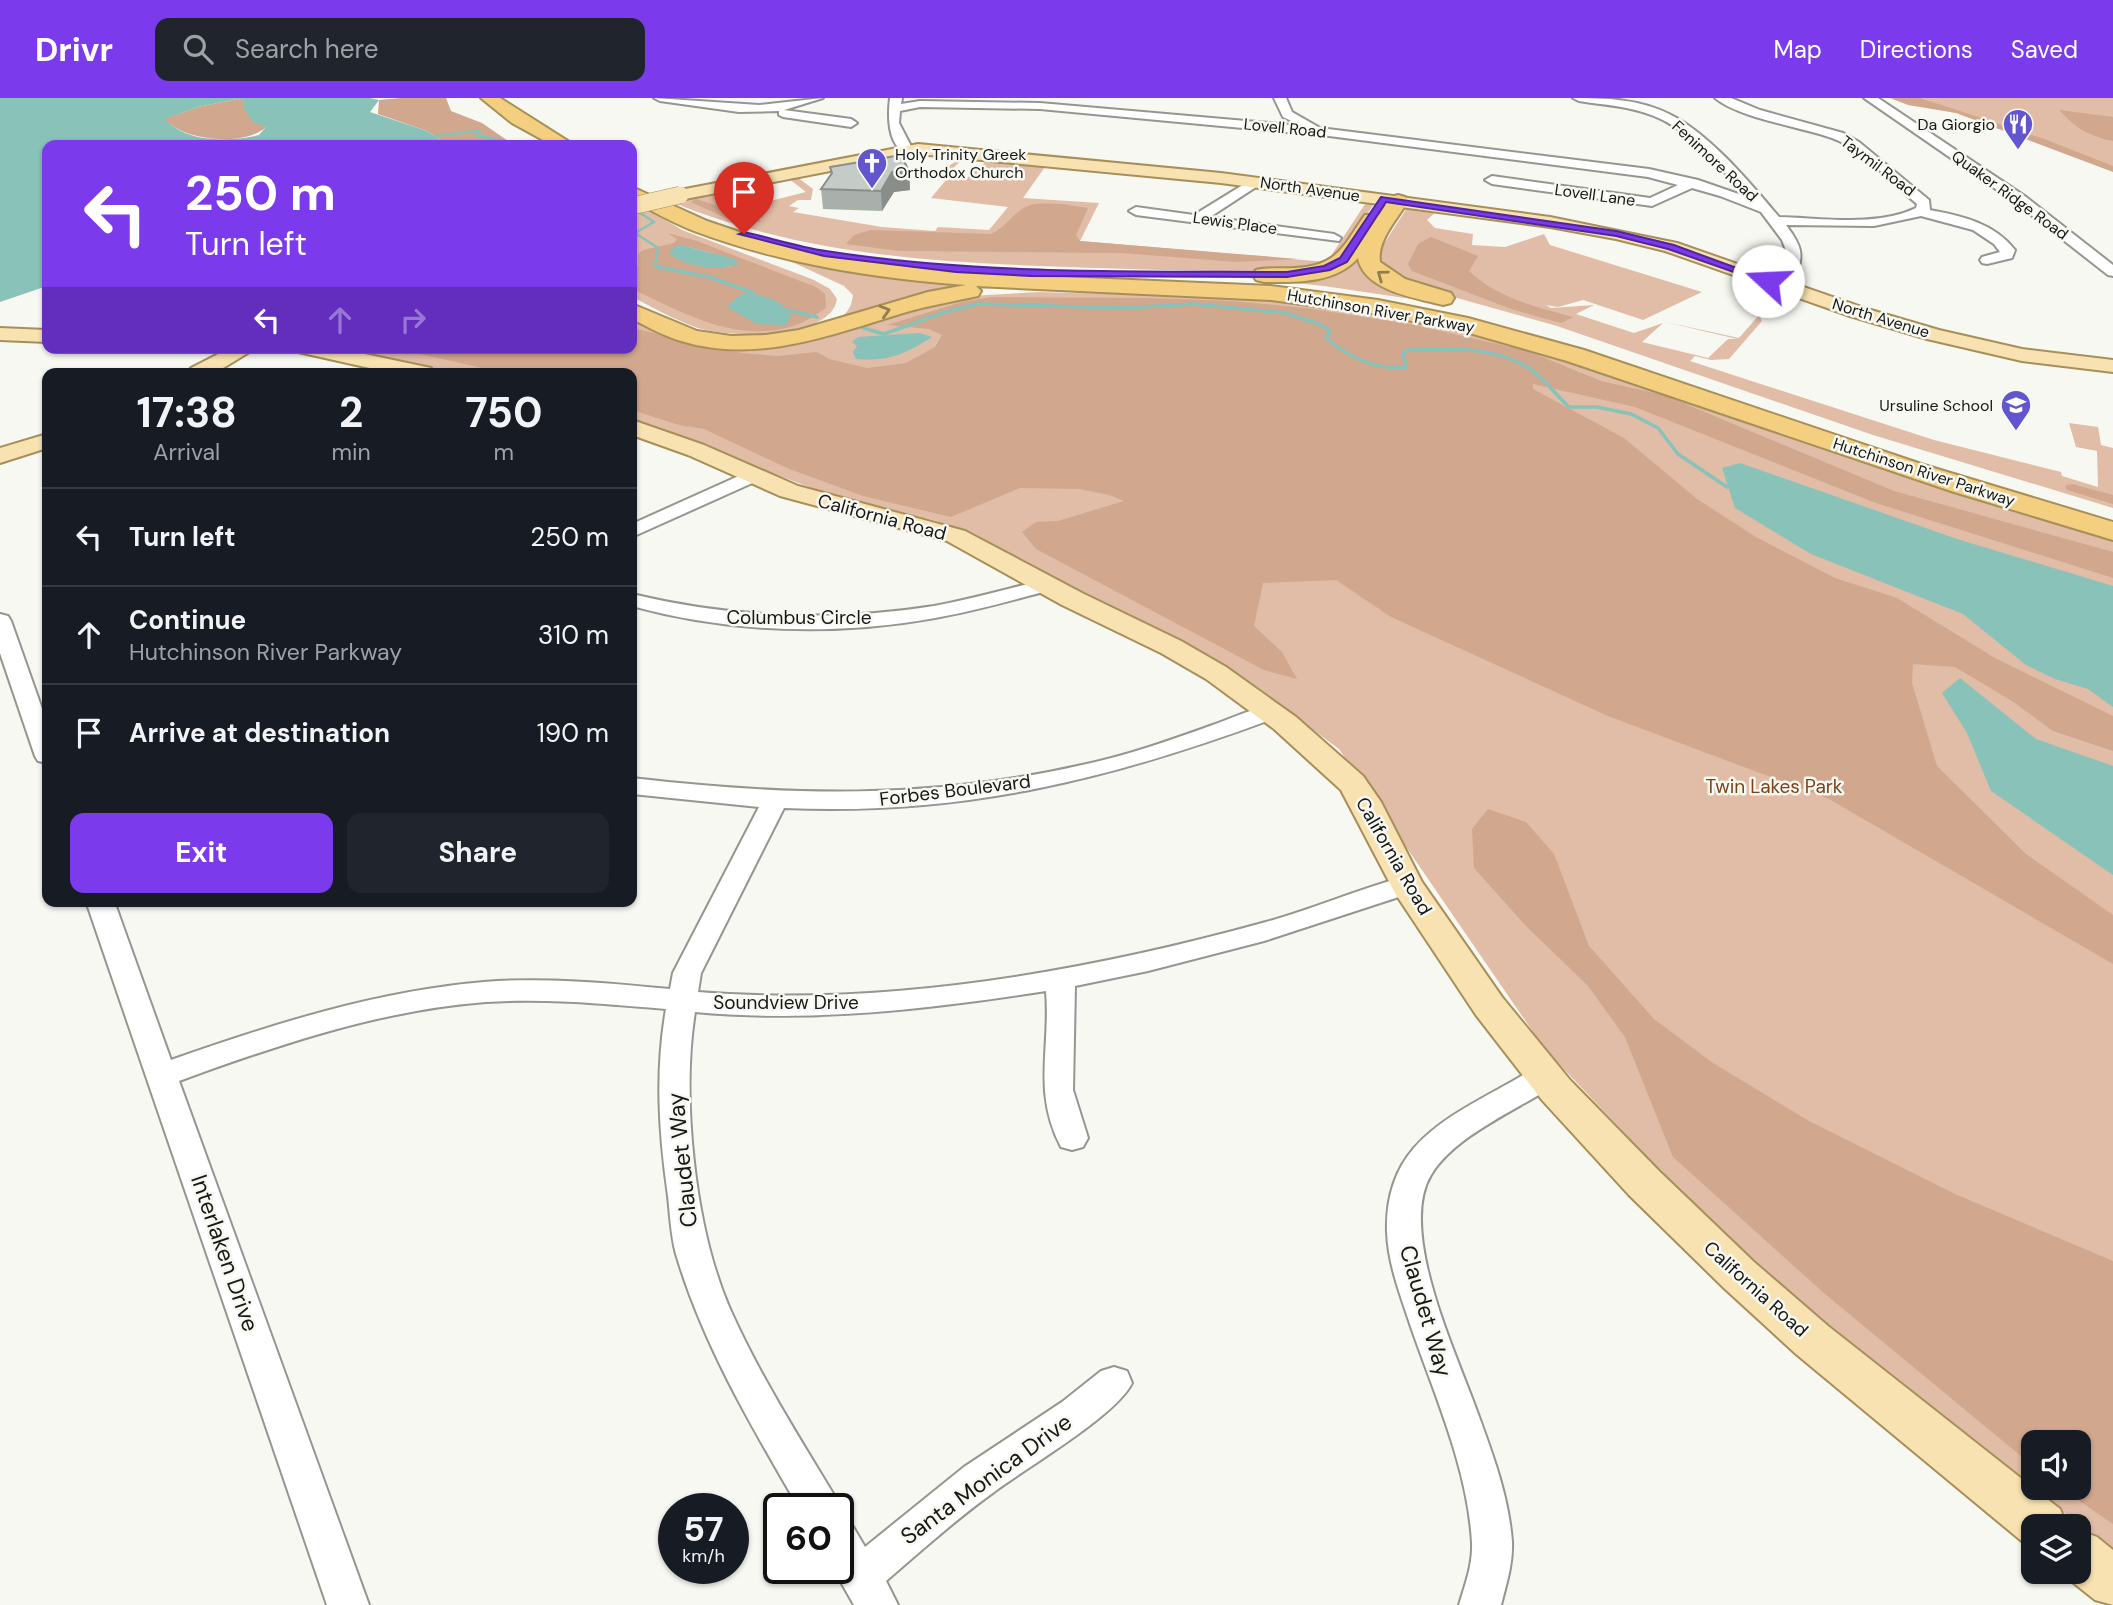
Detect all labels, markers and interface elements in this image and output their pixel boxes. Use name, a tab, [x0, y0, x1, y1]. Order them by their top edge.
search box	[155, 18, 645, 81]
text: Drivr	[35, 28, 113, 71]
icon: search	[179, 30, 217, 68]
text: Search here	[235, 32, 378, 66]
text: Map	[1774, 34, 1822, 65]
text: Directions	[1860, 34, 1973, 65]
text: Saved	[2011, 34, 2078, 65]
restaurant icon: Da Giorgio	[2001, 107, 2035, 151]
street label: Lovell Road	[1243, 113, 1327, 143]
place label: Da Giorgio	[1918, 114, 1995, 135]
street label: Fenimore Road	[1668, 116, 1762, 206]
street label: Taymil Road	[1836, 131, 1920, 201]
place label: Holy Trinity Greek Orthodox Church	[895, 144, 1026, 183]
street label: Quaker Ridge Road	[1947, 145, 2073, 245]
church icon: Holy Trinity Greek Orthodox Church	[855, 146, 889, 190]
text: 250 m	[185, 161, 336, 225]
pin	[714, 162, 774, 234]
icon: left	[70, 168, 161, 259]
street label: North Avenue	[1259, 172, 1361, 206]
icon: arrive	[725, 173, 763, 211]
street label: Lovell Lane	[1553, 179, 1637, 211]
street label: Lewis Place	[1191, 207, 1279, 239]
text: Turn left	[185, 223, 307, 265]
position arrow	[1731, 244, 1805, 318]
one-way arrow	[1377, 270, 1390, 283]
street label: Hutchinson River Parkway	[1286, 284, 1476, 338]
street label: North Avenue	[1830, 293, 1932, 343]
icon: left	[248, 301, 286, 339]
icon: ahead	[321, 301, 359, 339]
icon: right	[394, 301, 432, 339]
one-way arrow	[879, 305, 891, 320]
text: 17:38	[137, 385, 237, 440]
text: 2	[339, 385, 363, 440]
text: 750	[465, 385, 542, 440]
school or university icon: Ursuline School	[1999, 388, 2033, 432]
place label: Ursuline School	[1879, 395, 1993, 416]
street label: Hutchinson River Parkway	[1830, 433, 2018, 511]
text: Arrival	[153, 437, 220, 467]
text: min	[331, 437, 371, 467]
text: m	[494, 437, 514, 467]
street label: California Road	[815, 488, 949, 546]
icon: left	[70, 518, 108, 556]
text: Turn left	[129, 520, 236, 554]
text: 250 m	[530, 520, 609, 554]
text: Continue	[129, 603, 246, 637]
street label: Columbus Circle	[726, 605, 872, 630]
icon: ahead	[70, 616, 108, 654]
text: 310 m	[538, 618, 609, 652]
text: Hutchinson River Parkway	[129, 637, 402, 667]
icon: arrive	[70, 714, 108, 752]
text: Arrive at destination	[129, 716, 390, 750]
text: 190 m	[537, 716, 609, 750]
street label: Forbes Boulevard	[878, 768, 1032, 812]
park label: Twin Lakes Park	[1706, 774, 1843, 799]
street label: California Road	[1350, 792, 1438, 920]
button: Exit	[70, 813, 333, 893]
button: Share	[347, 813, 609, 893]
street label: Soundview Drive	[713, 990, 859, 1015]
street label: Claudet Way	[660, 1091, 704, 1229]
street label: Interlaken Drive	[184, 1171, 266, 1335]
street label: California Road	[1699, 1235, 1813, 1343]
street label: Claudet Way	[1393, 1242, 1459, 1381]
street label: Santa Monica Drive	[894, 1407, 1078, 1551]
map controls	[2021, 1430, 2091, 1584]
button: sound	[2021, 1430, 2091, 1500]
speed limit sign: 60	[763, 1493, 854, 1584]
text: 57	[683, 1506, 724, 1552]
button: layers	[2021, 1514, 2091, 1584]
text: km/h	[682, 1544, 725, 1568]

